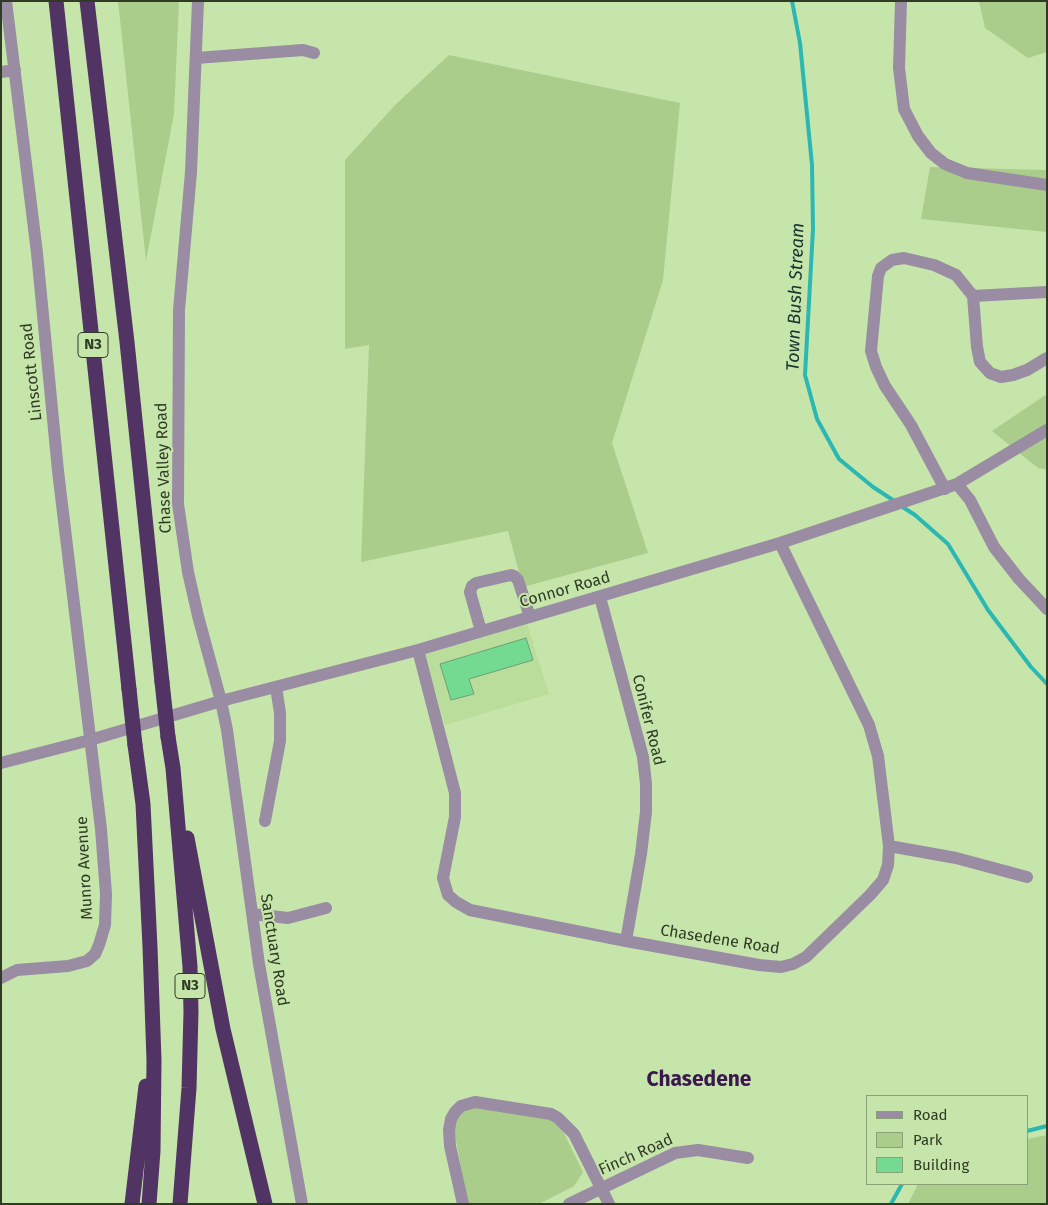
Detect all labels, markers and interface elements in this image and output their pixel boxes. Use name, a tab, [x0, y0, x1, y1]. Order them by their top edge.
water label: Town Bush Stream	[783, 223, 809, 371]
street label: Linscott Road	[17, 322, 47, 422]
road number: N3	[78, 332, 108, 358]
street label: Chase Valley Road	[152, 402, 176, 534]
street label: Connor Road	[517, 568, 613, 612]
street label: Conifer Road	[627, 673, 669, 767]
street label: Munro Avenue	[73, 816, 97, 920]
street label: Sanctuary Road	[256, 892, 292, 1008]
street label: Chasedene Road	[659, 921, 781, 959]
road number: N3	[175, 974, 205, 998]
district label: Chasedene	[647, 1067, 751, 1093]
legend	[866, 1095, 1028, 1185]
text: Road	[913, 1106, 948, 1124]
street label: Finch Road	[596, 1130, 676, 1180]
text: Park	[913, 1131, 943, 1149]
text: Building	[913, 1156, 969, 1174]

